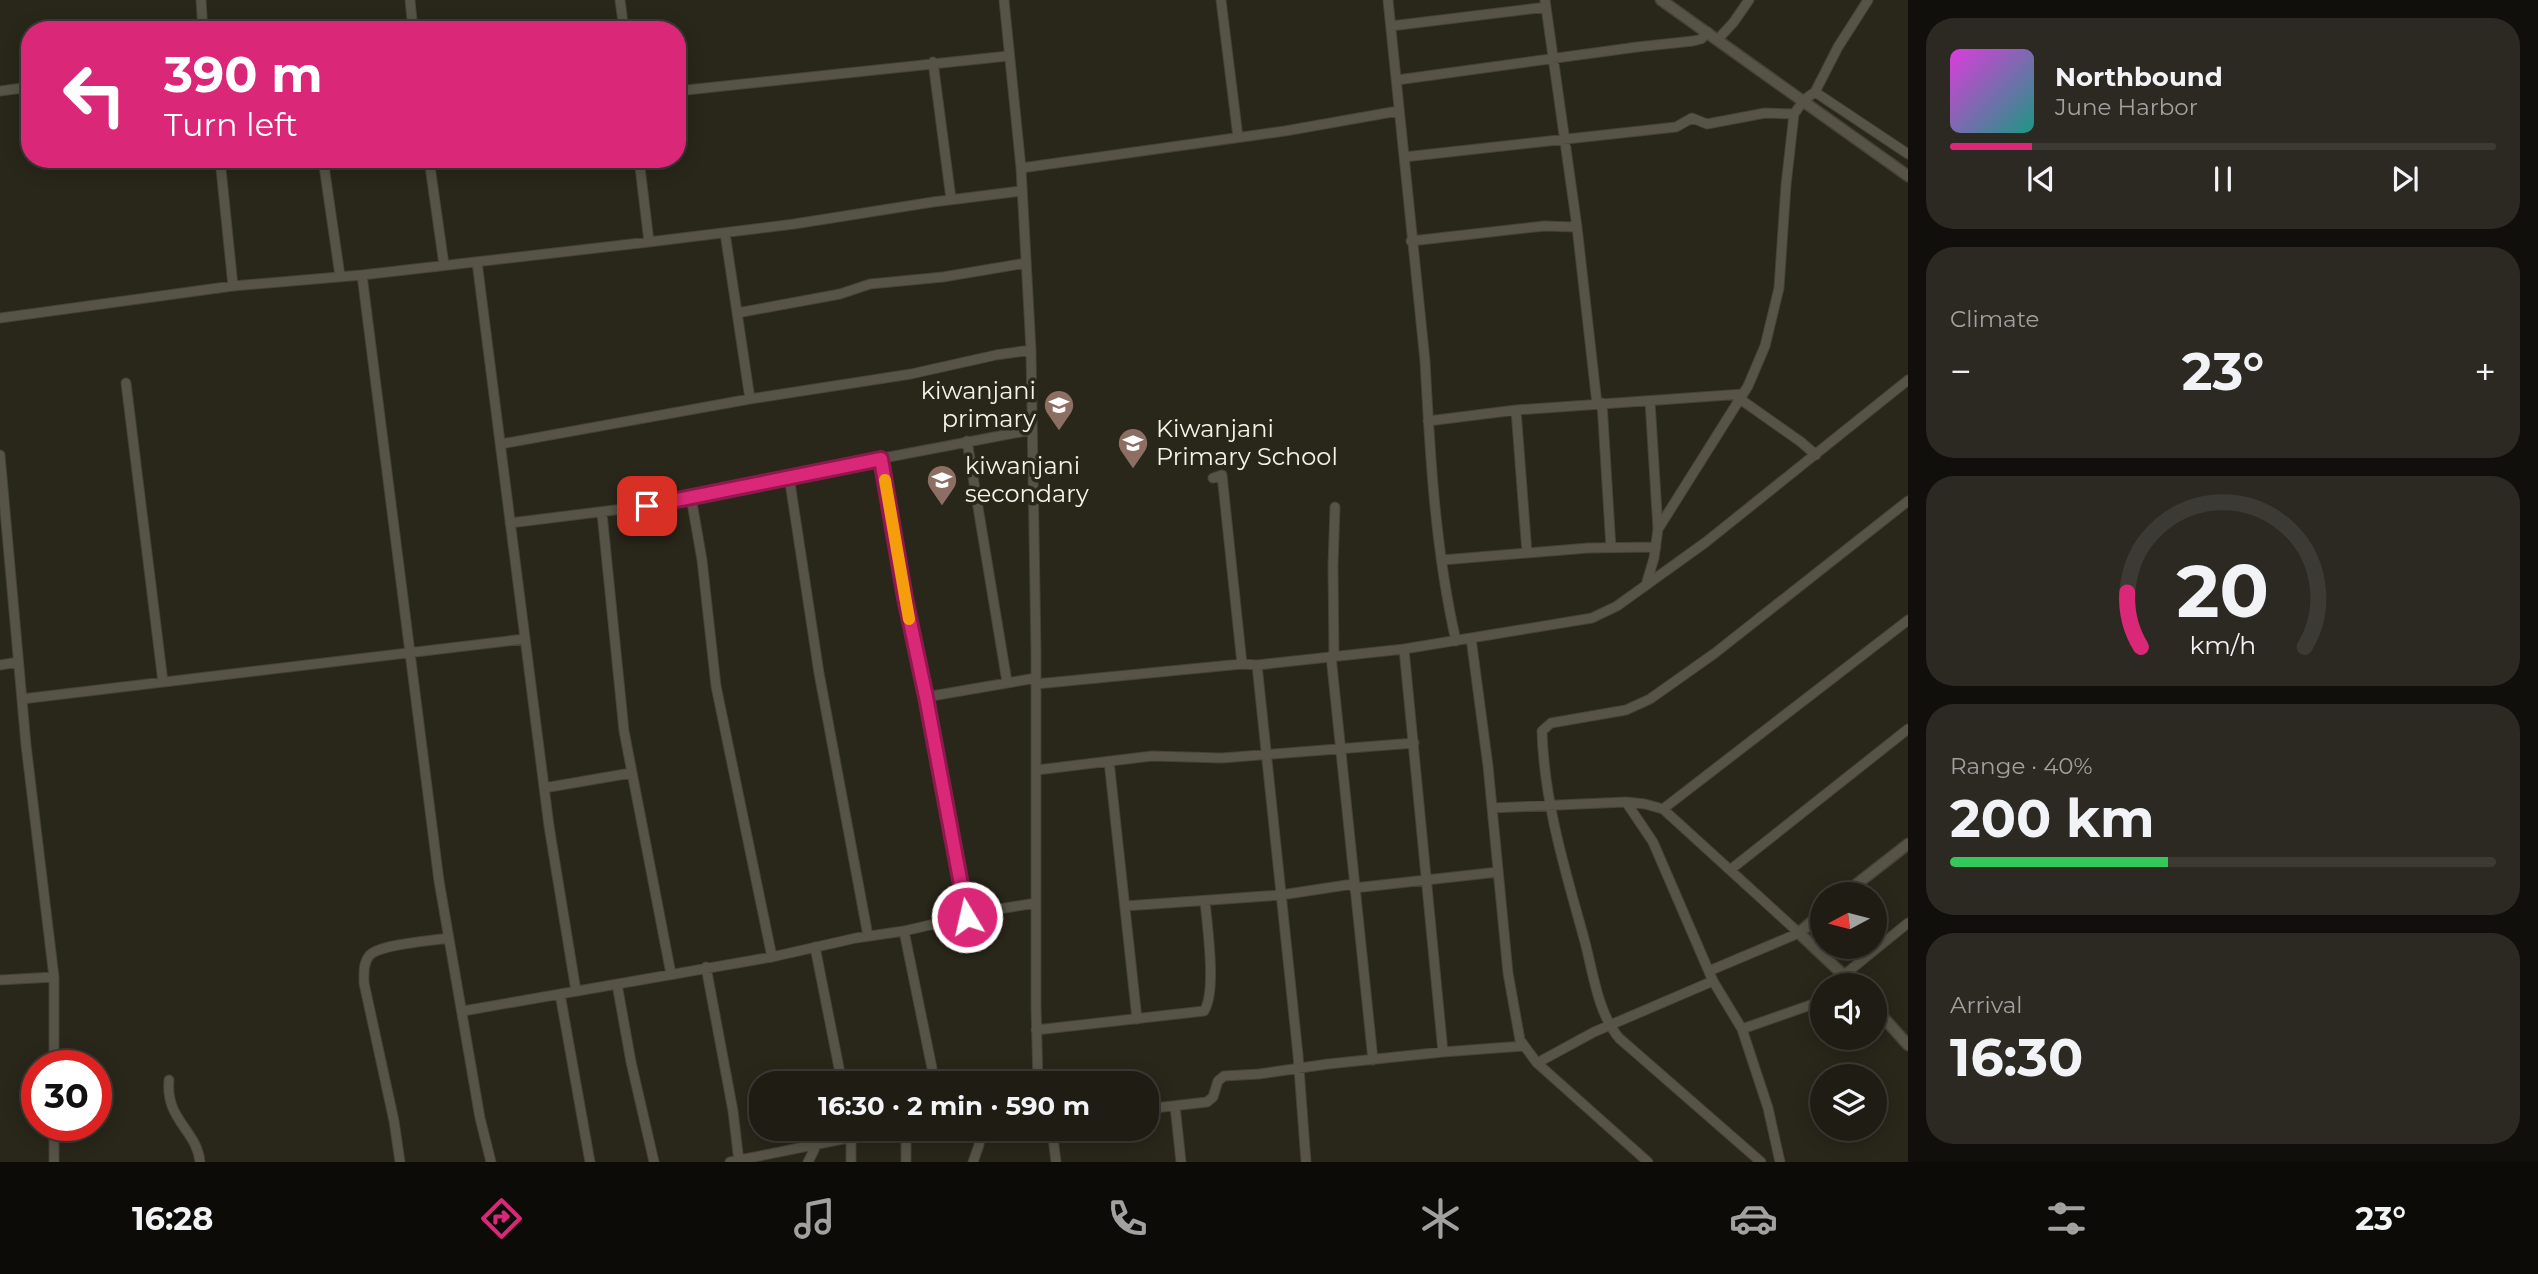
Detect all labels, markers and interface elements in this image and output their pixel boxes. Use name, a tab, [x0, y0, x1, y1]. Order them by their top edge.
text: 390 m	[164, 45, 323, 104]
icon: left	[49, 49, 140, 140]
text: Northbound	[2055, 61, 2223, 93]
text: June Harbor	[2055, 93, 2198, 121]
text: Turn left	[164, 105, 298, 144]
icon: previous	[2022, 160, 2060, 198]
icon: pause	[2204, 160, 2242, 198]
icon: next	[2386, 160, 2424, 198]
text: Climate	[1950, 305, 2039, 333]
text: 23°	[2182, 340, 2264, 403]
text: −	[1950, 348, 1972, 395]
text: +	[2474, 348, 2496, 395]
place label: kiwanjani primary	[921, 376, 1036, 433]
school or university icon: kiwanjani primary	[1042, 388, 1076, 432]
place label: Kiwanjani Primary School	[1156, 414, 1338, 471]
school or university icon: Kiwanjani Primary School	[1116, 426, 1150, 470]
place label: kiwanjani secondary	[965, 451, 1089, 508]
school or university icon: kiwanjani secondary	[925, 463, 959, 507]
pin	[617, 476, 677, 536]
icon: arrive	[628, 487, 666, 525]
text: 20	[2177, 547, 2269, 635]
text: km/h	[2190, 630, 2256, 660]
text: Range · 40%	[1950, 752, 2093, 780]
text: 200 km	[1950, 787, 2154, 850]
position arrow	[930, 880, 1004, 954]
north arrow	[1810, 882, 1886, 959]
map controls	[1810, 882, 1887, 1141]
button: sound	[1810, 973, 1887, 1050]
text: Arrival	[1950, 991, 2023, 1019]
text: 16:30	[1950, 1026, 2083, 1089]
speed limit sign: 30	[21, 1050, 112, 1141]
button: layers	[1810, 1064, 1887, 1141]
text: 16:30 · 2 min · 590 m	[818, 1090, 1090, 1122]
icon: directions	[477, 1194, 526, 1243]
icon: music	[790, 1194, 839, 1243]
icon: phone	[1103, 1194, 1152, 1243]
icon: climate	[1416, 1194, 1465, 1243]
icon: car	[1729, 1194, 1778, 1243]
icon: filters	[2042, 1194, 2091, 1243]
text: 16:28	[132, 1199, 213, 1238]
text: 23°	[2355, 1199, 2406, 1238]

